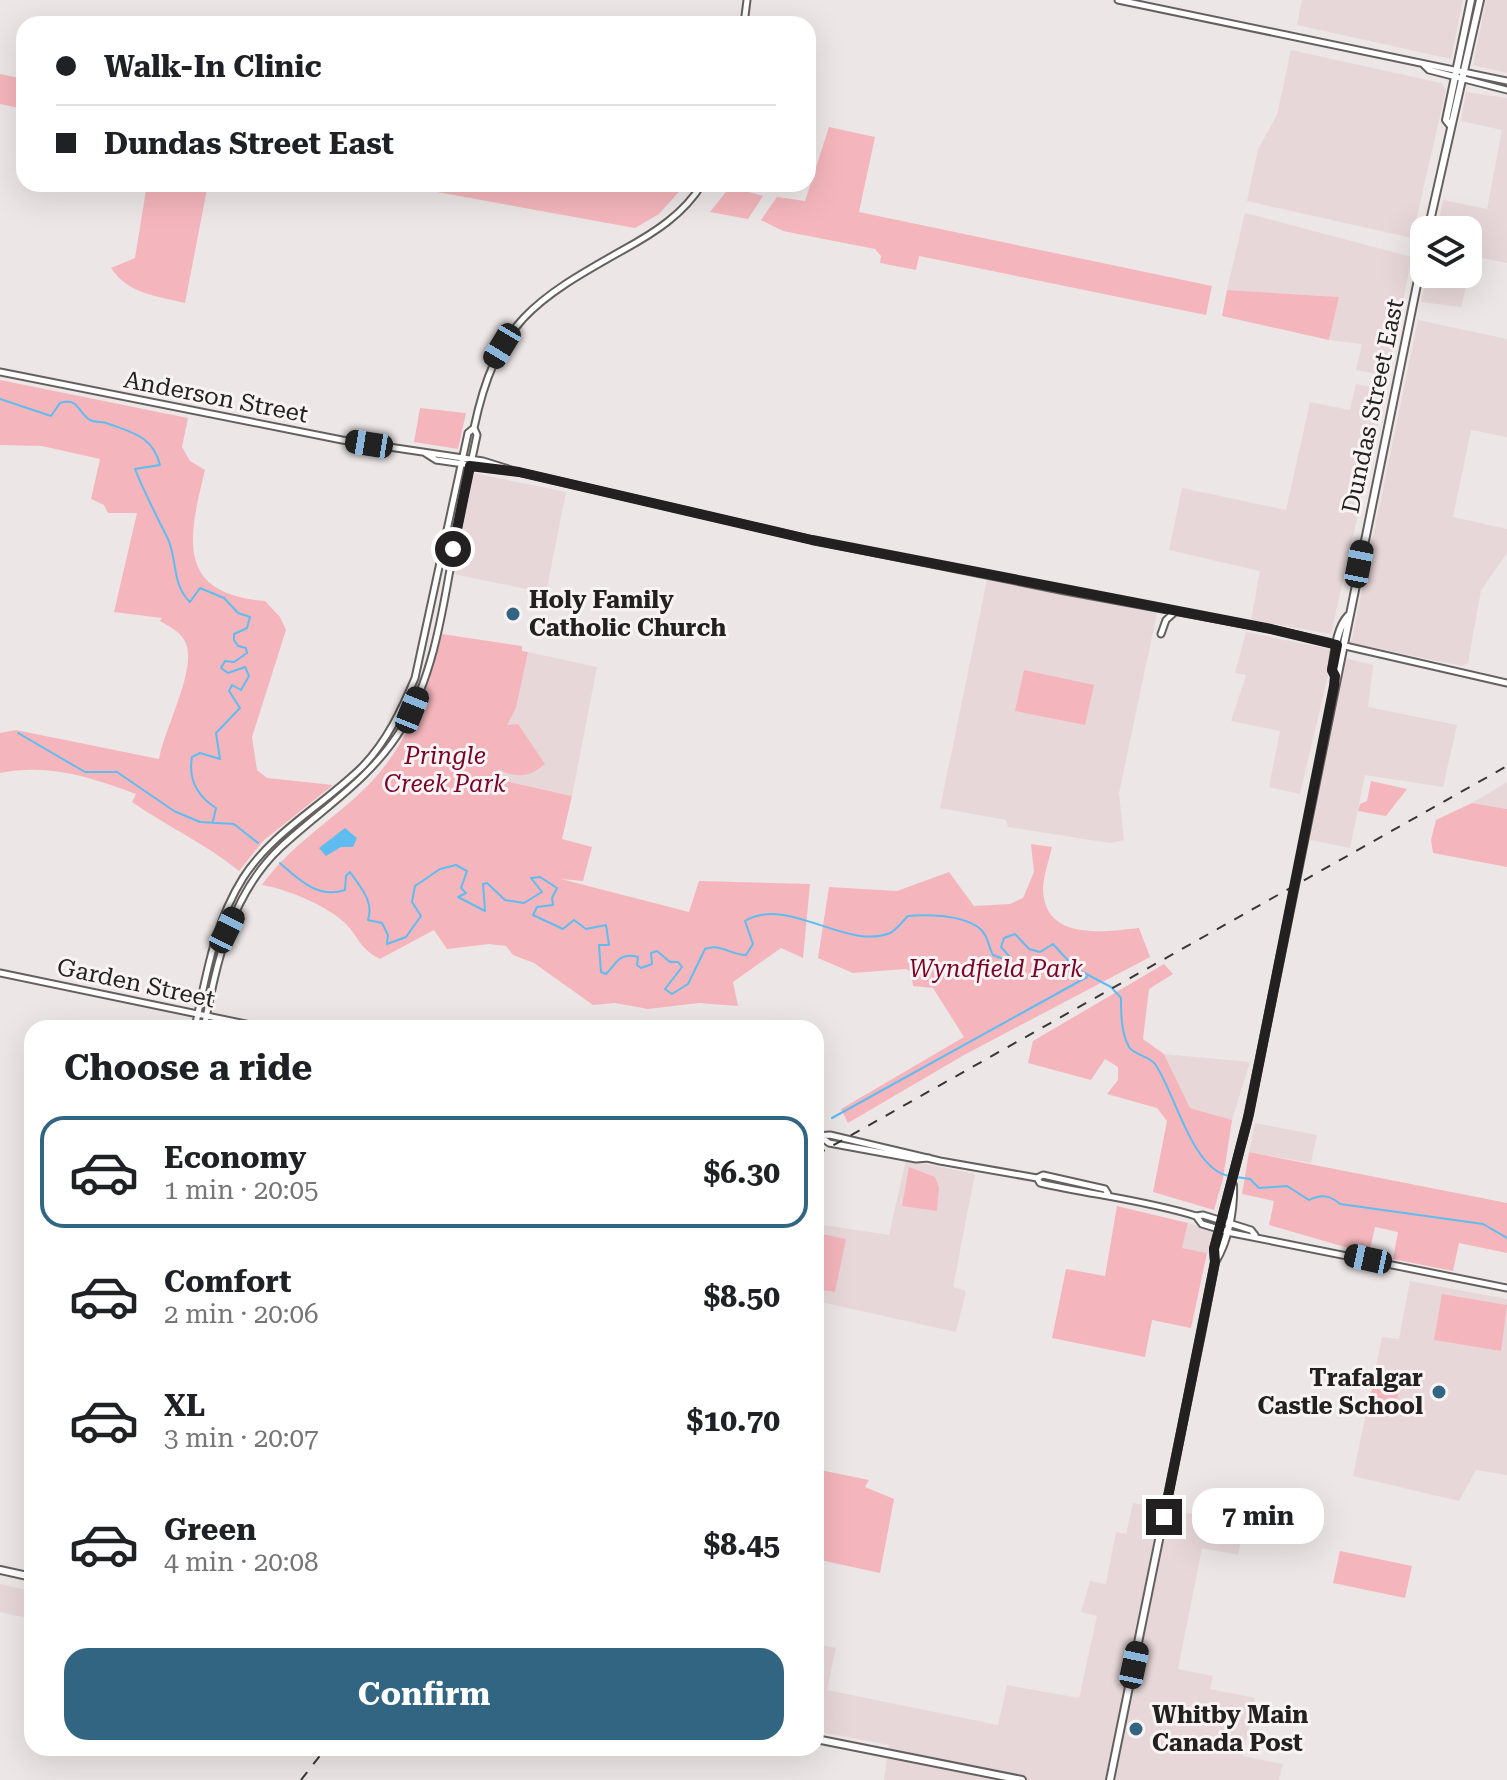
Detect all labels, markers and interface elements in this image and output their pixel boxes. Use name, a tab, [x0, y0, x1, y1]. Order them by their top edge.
text: Walk-In Clinic	[104, 49, 322, 84]
text: Dundas Street East	[104, 126, 394, 161]
map controls	[1410, 216, 1482, 288]
button: layers	[1410, 216, 1482, 288]
street label: Dundas Street East	[1337, 296, 1409, 516]
car	[479, 319, 525, 373]
street label: Anderson Street	[122, 365, 311, 429]
car	[343, 428, 395, 460]
route start	[435, 531, 471, 567]
car	[1343, 538, 1375, 590]
place label: Holy Family Catholic Church	[529, 586, 726, 642]
marker: Holy Family Catholic Church	[504, 605, 522, 623]
car	[392, 683, 432, 737]
park label: Pringle Creek Park	[384, 742, 506, 798]
car	[206, 903, 248, 957]
street label: Garden Street	[55, 953, 218, 1013]
park label: Wyndfield Park	[909, 955, 1083, 983]
text: Choose a ride	[64, 1047, 312, 1089]
icon: car	[68, 1136, 140, 1208]
text: Economy	[164, 1140, 306, 1175]
text: $6.30	[703, 1155, 780, 1190]
text: 1 min · 20:05	[164, 1175, 319, 1205]
car	[1342, 1242, 1394, 1276]
icon: car	[68, 1260, 140, 1332]
text: Comfort	[164, 1264, 291, 1299]
text: $8.50	[703, 1279, 780, 1314]
text: 2 min · 20:06	[164, 1299, 319, 1329]
place label: Trafalgar Castle School	[1257, 1364, 1423, 1420]
marker: Trafalgar Castle School	[1430, 1383, 1448, 1401]
icon: car	[68, 1384, 140, 1456]
text: XL	[164, 1388, 205, 1423]
text: $10.70	[687, 1403, 780, 1438]
text: 3 min · 20:07	[164, 1423, 319, 1453]
callout: 7 min	[1192, 1489, 1324, 1545]
route end	[1146, 1499, 1182, 1535]
text: 7 min	[1222, 1501, 1294, 1531]
icon: car	[68, 1508, 140, 1580]
text: Green	[164, 1512, 256, 1547]
text: $8.45	[703, 1527, 780, 1562]
text: 4 min · 20:08	[164, 1547, 319, 1577]
car	[1117, 1639, 1151, 1691]
button: Confirm	[64, 1648, 784, 1740]
place label: Whitby Main Canada Post	[1152, 1701, 1308, 1757]
marker: Whitby Main Canada Post	[1127, 1720, 1145, 1738]

